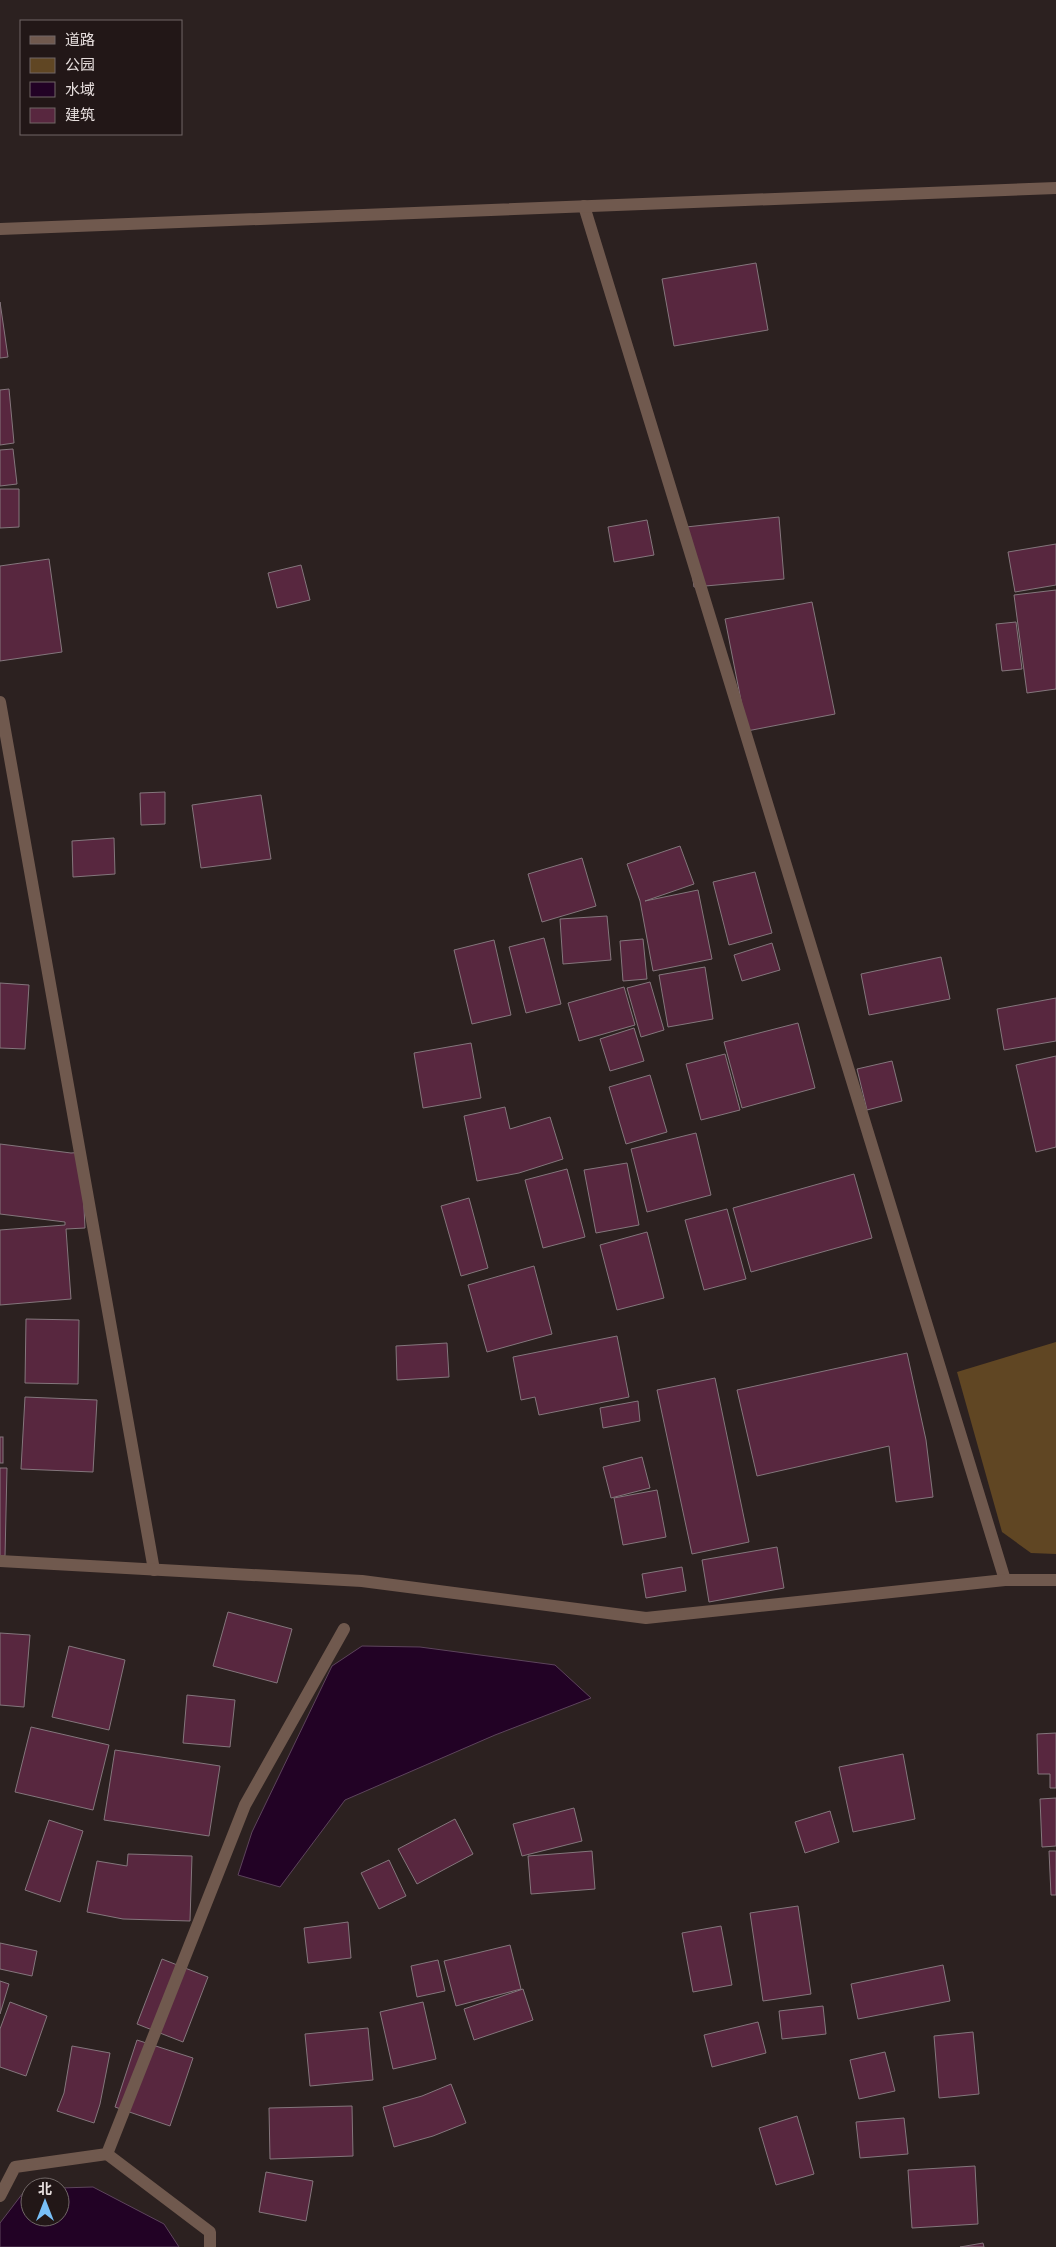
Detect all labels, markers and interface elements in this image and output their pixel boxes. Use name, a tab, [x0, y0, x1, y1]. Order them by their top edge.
legend	[20, 20, 182, 135]
text: 道路	[65, 32, 95, 48]
text: 公园	[65, 57, 95, 73]
text: 水域	[65, 82, 95, 98]
text: 建筑	[65, 107, 95, 123]
north arrow	[20, 2177, 70, 2227]
text: 北	[38, 2182, 52, 2197]

